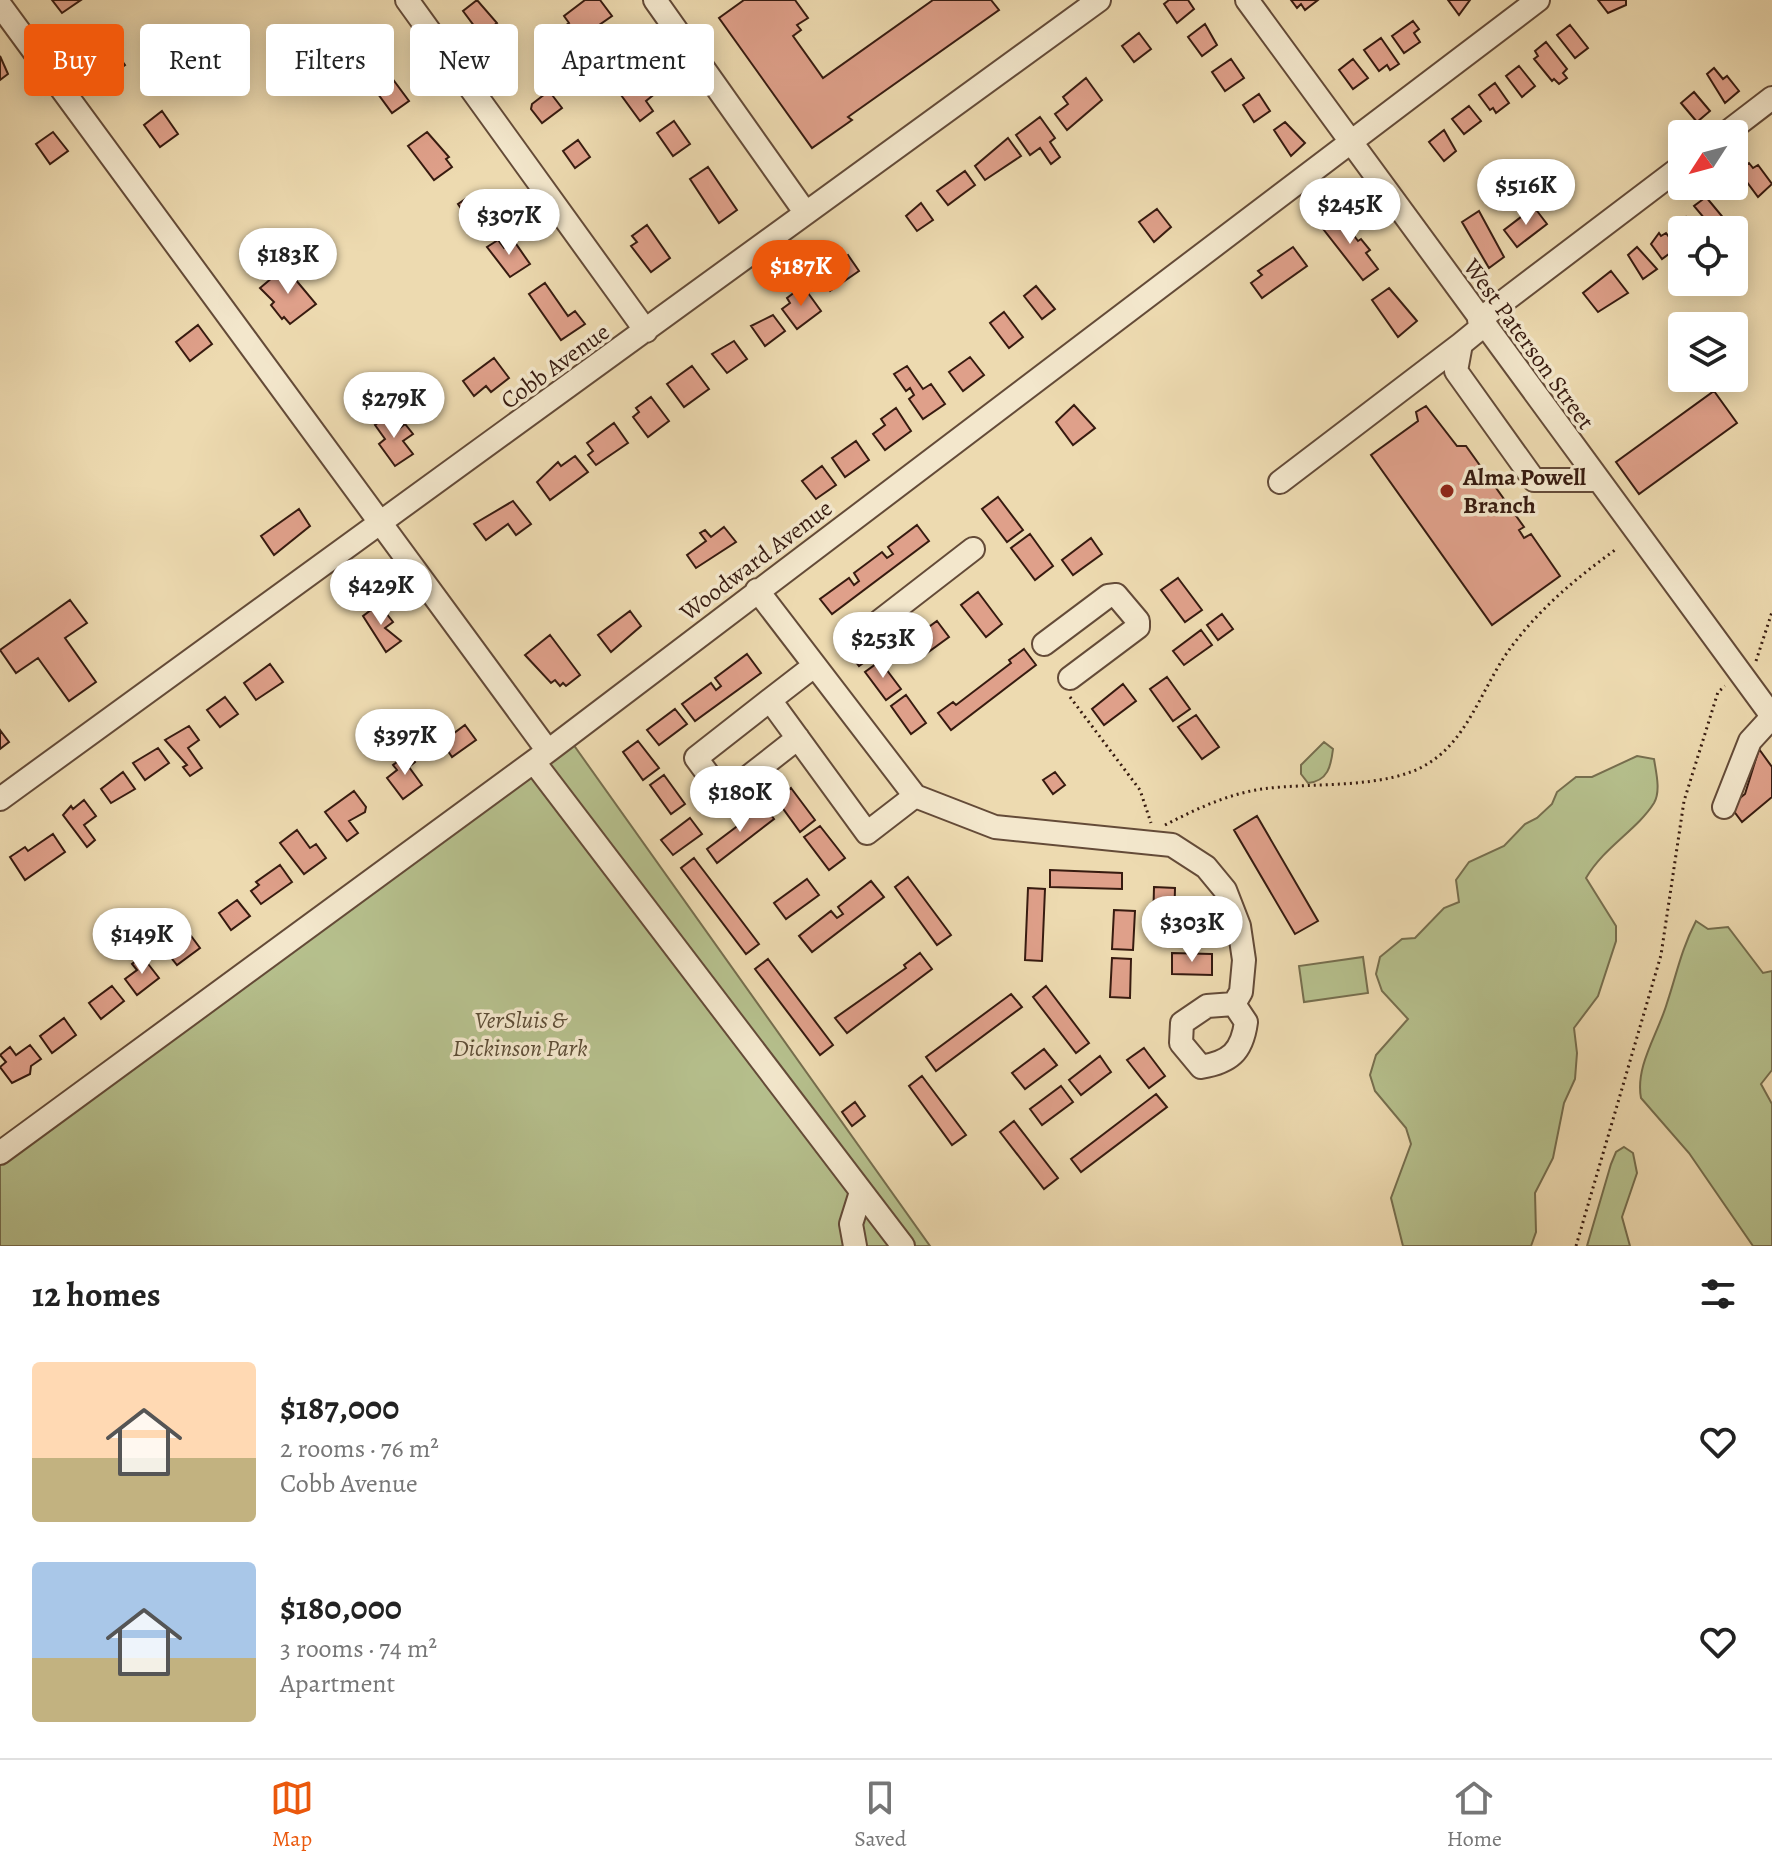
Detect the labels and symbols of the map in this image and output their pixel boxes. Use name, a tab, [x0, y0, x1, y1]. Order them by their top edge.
north arrow	[1668, 120, 1748, 200]
pin: $516K	[1470, 159, 1582, 227]
pin: $245K	[1294, 178, 1406, 246]
pin: $307K	[453, 189, 565, 257]
pin: $183K	[232, 228, 344, 296]
pin: $187K	[745, 240, 857, 308]
street label: West Paterson Street	[1456, 251, 1602, 436]
street label: Cobb Avenue	[494, 316, 616, 416]
pin: $279K	[338, 372, 450, 440]
place label: Alma Powell Branch	[1462, 461, 1587, 521]
marker: Alma Powell Branch	[1438, 482, 1456, 500]
street label: Woodward Avenue	[672, 492, 839, 628]
pin: $429K	[325, 559, 437, 627]
pin: $253K	[827, 612, 939, 680]
pin: $397K	[349, 709, 461, 777]
pin: $180K	[684, 766, 796, 834]
pin: $303K	[1136, 896, 1248, 964]
pin: $149K	[86, 908, 198, 976]
park label: VerSluis & Dickinson Park	[452, 1004, 588, 1064]

